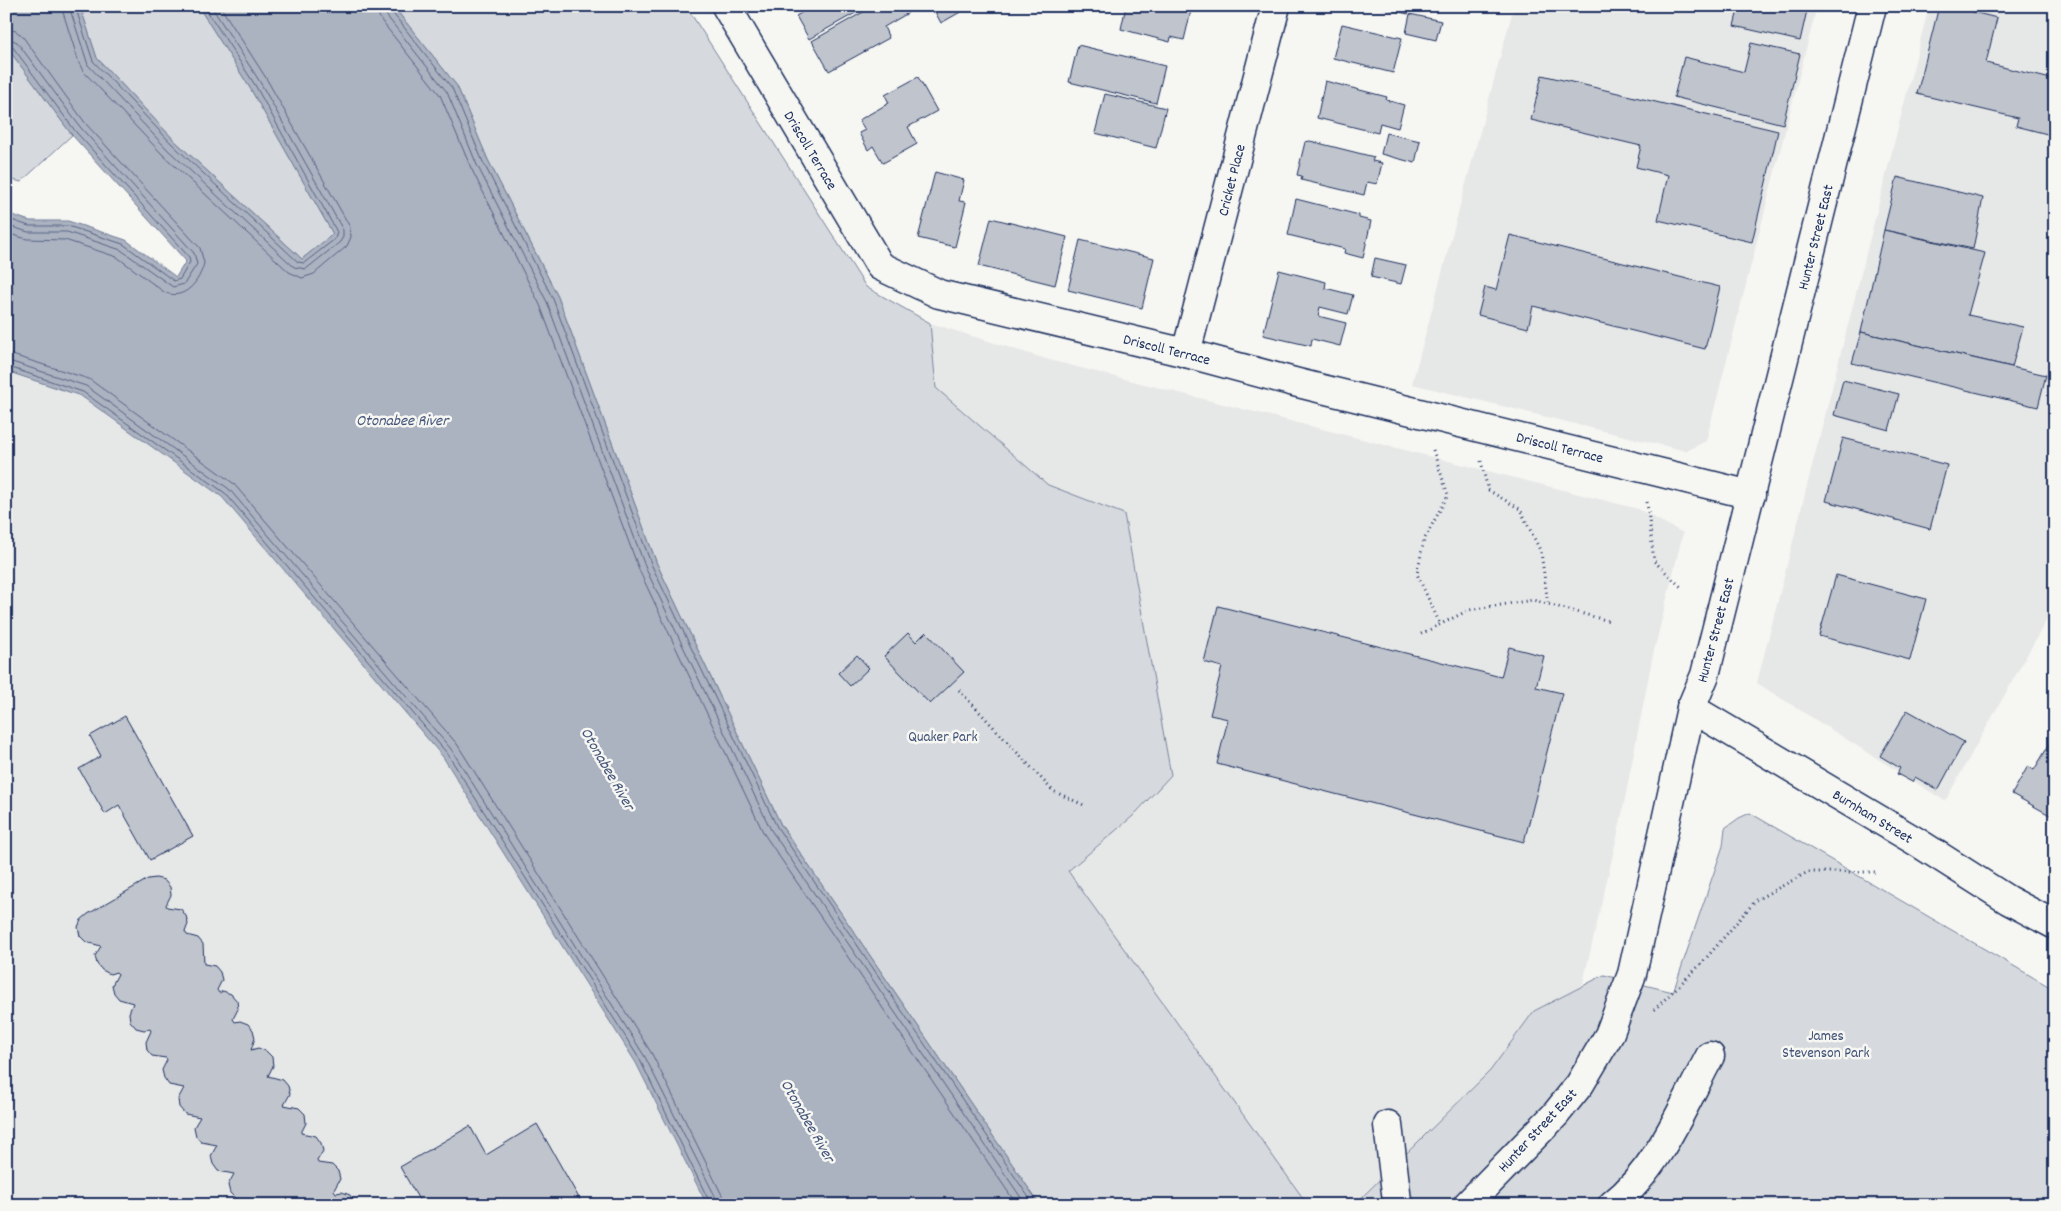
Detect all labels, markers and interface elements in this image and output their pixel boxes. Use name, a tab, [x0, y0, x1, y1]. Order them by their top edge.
street label: Driscoll Terrace	[777, 107, 842, 195]
street label: Cricket Place	[1213, 142, 1253, 219]
street label: Hunter Street East	[1793, 182, 1841, 292]
street label: Driscoll Terrace	[1121, 329, 1213, 372]
water label: Otonabee River	[356, 410, 450, 433]
street label: Driscoll Terrace	[1514, 427, 1606, 470]
street label: Hunter Street East	[1692, 575, 1742, 685]
water label: Otonabee River	[574, 724, 641, 817]
park label: Quaker Park	[908, 727, 978, 749]
street label: Burnham Street	[1828, 785, 1917, 851]
park label: James Stevenson Park	[1782, 1026, 1870, 1065]
water label: Otonabee River	[774, 1076, 841, 1169]
street label: Hunter Street East	[1494, 1084, 1584, 1178]

